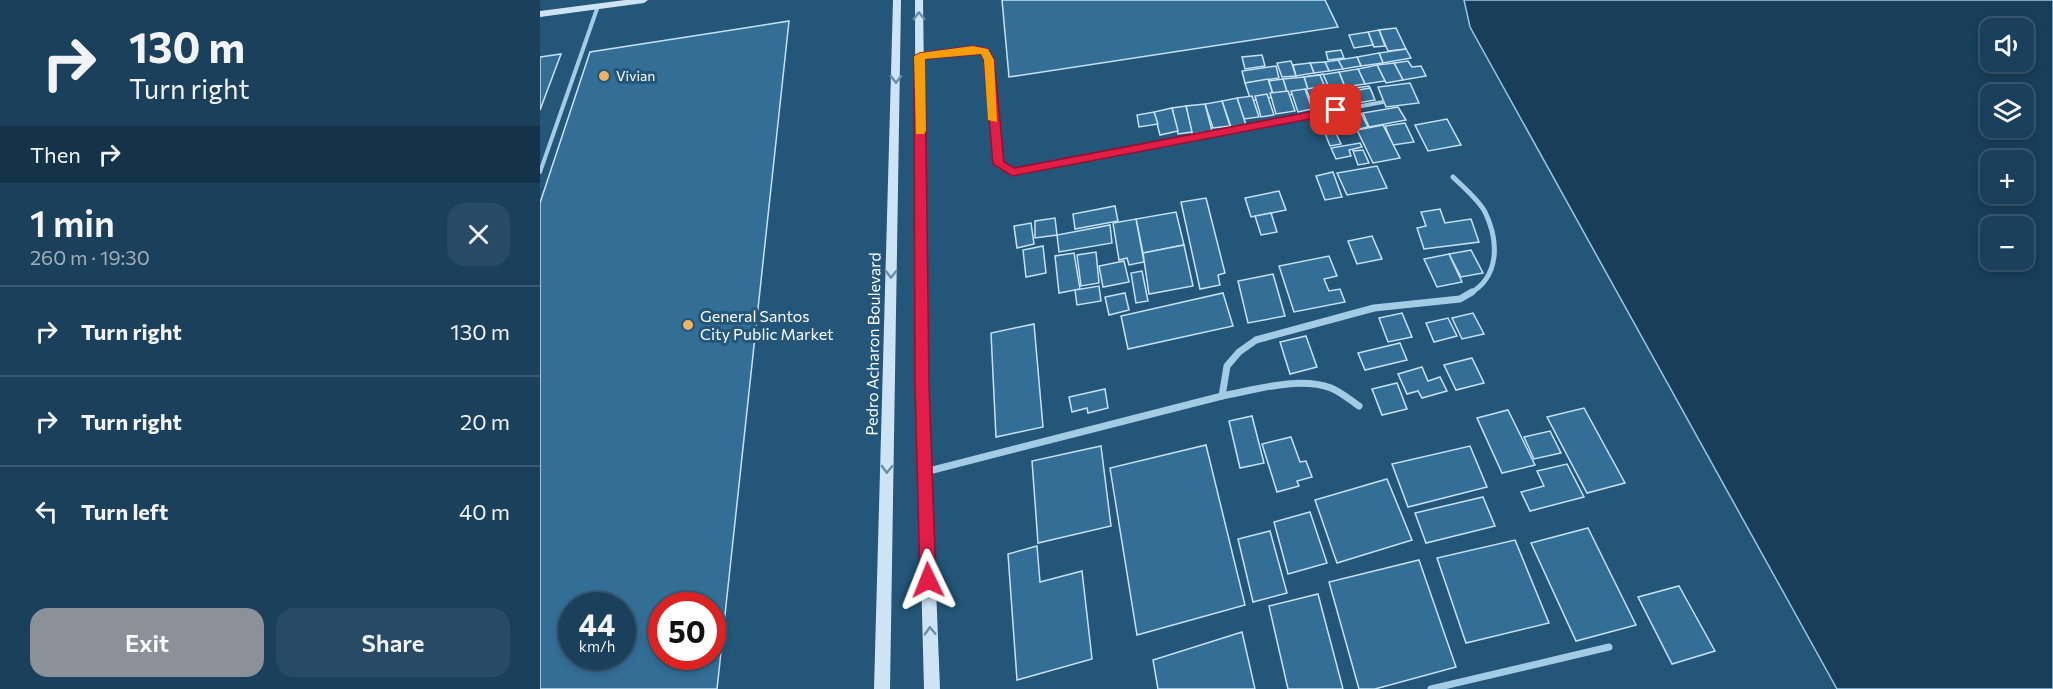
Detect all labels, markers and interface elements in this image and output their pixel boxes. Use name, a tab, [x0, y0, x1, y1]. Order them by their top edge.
one-way arrow	[913, 11, 925, 20]
map controls	[1980, 18, 2034, 270]
button: sound	[1980, 18, 2034, 72]
text: 130 m	[129, 20, 245, 72]
icon: right	[30, 24, 108, 102]
place label: Vivian	[616, 67, 655, 84]
marker: Vivian	[597, 69, 611, 83]
text: Turn right	[129, 72, 249, 105]
one-way arrow	[890, 75, 902, 84]
pin	[1310, 84, 1361, 135]
button: layers	[1980, 84, 2034, 138]
icon: arrive	[1319, 93, 1352, 126]
icon: right	[93, 138, 126, 171]
text: Then	[30, 141, 81, 168]
button: +	[1980, 150, 2034, 204]
text: 1 min	[30, 200, 115, 244]
button: close	[447, 203, 510, 266]
button: −	[1980, 216, 2034, 270]
text: 260 m · 19:30	[30, 245, 150, 269]
street label: Pedro Acharon Boulevard	[861, 252, 884, 436]
one-way arrow	[885, 270, 898, 279]
place label: General Santos City Public Market	[700, 306, 834, 343]
icon: right	[30, 315, 63, 348]
text: Turn right	[81, 318, 182, 345]
text: 130 m	[450, 318, 510, 345]
marker: General Santos City Public Market	[681, 318, 695, 332]
icon: right	[30, 405, 63, 438]
text: Turn right	[81, 408, 182, 435]
text: 20 m	[460, 408, 510, 435]
one-way arrow	[881, 465, 893, 474]
icon: left	[30, 495, 63, 528]
text: Turn left	[81, 498, 168, 525]
text: 40 m	[459, 498, 510, 525]
position arrow	[896, 548, 960, 612]
speed limit sign: 50	[648, 592, 726, 670]
text: 44	[579, 605, 615, 642]
button: Exit	[30, 608, 264, 677]
button: Share	[276, 608, 510, 677]
one-way arrow	[923, 626, 936, 635]
text: km/h	[579, 637, 615, 655]

